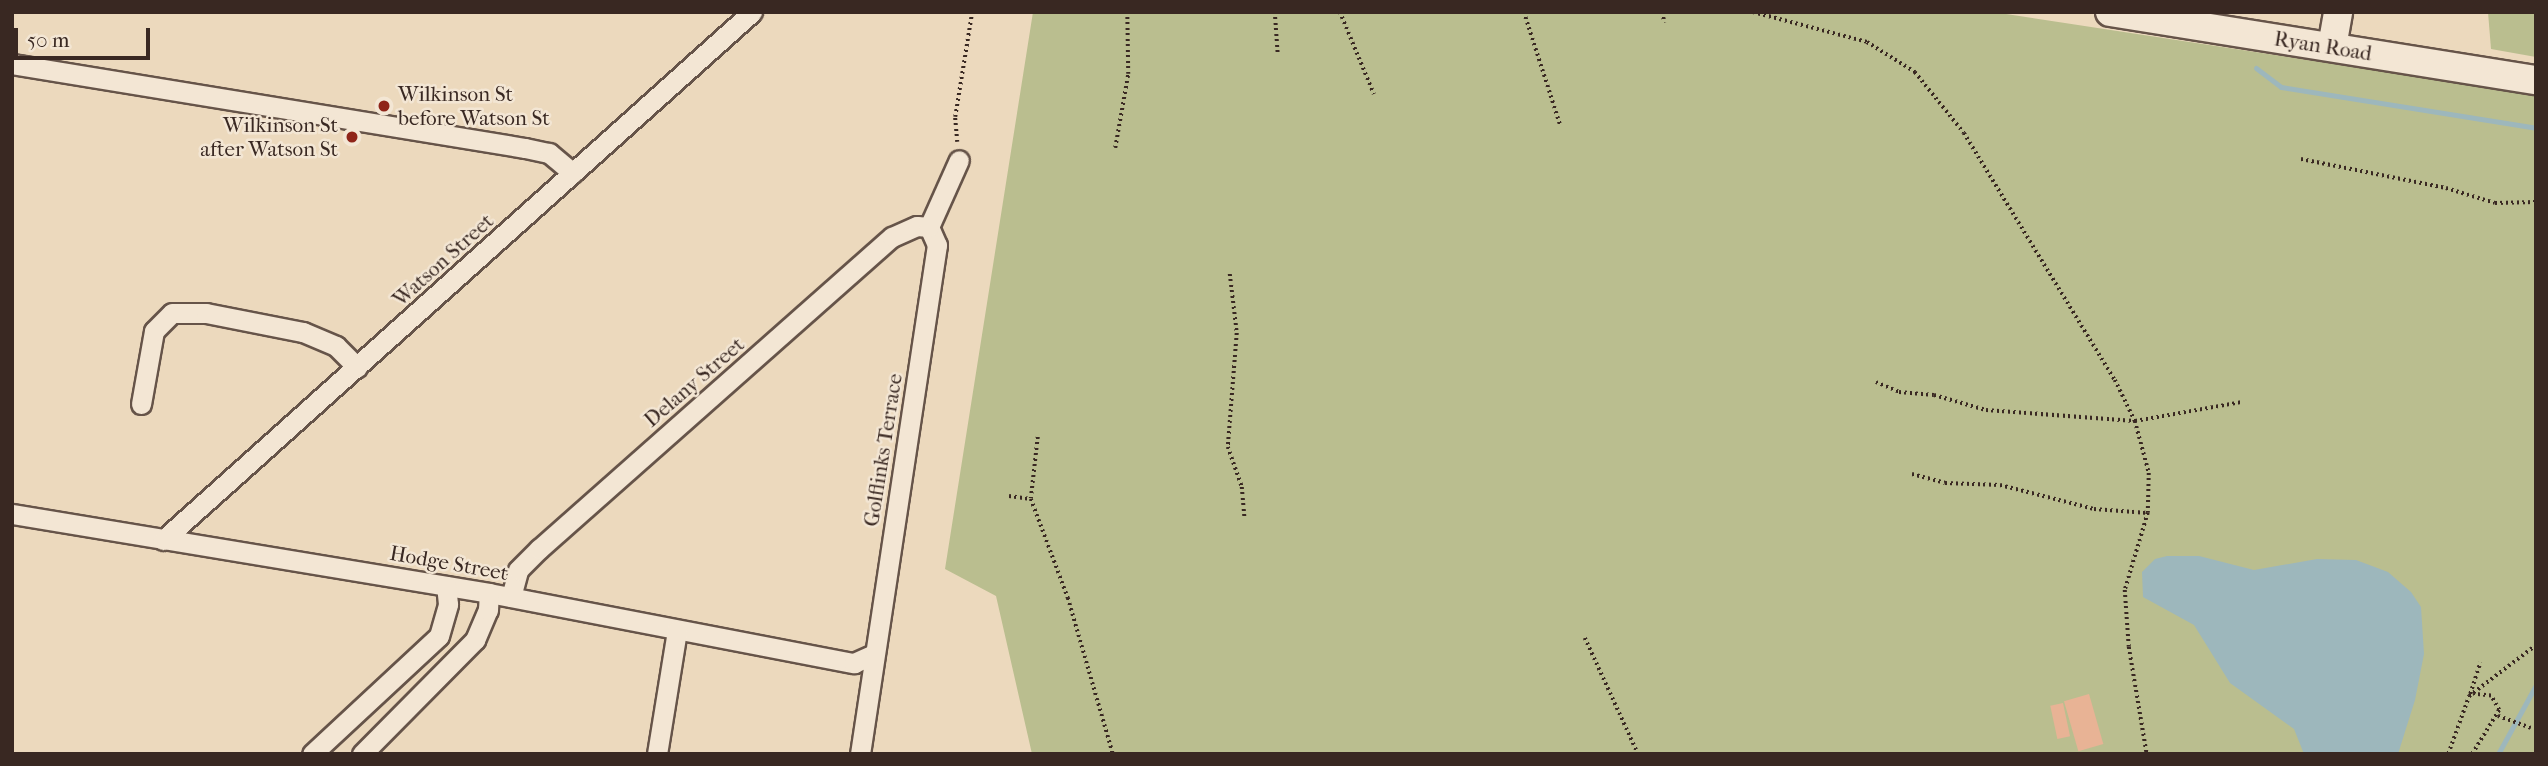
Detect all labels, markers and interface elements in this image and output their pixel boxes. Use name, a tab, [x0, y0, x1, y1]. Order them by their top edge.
scale bar	[18, 14, 154, 58]
street label: Ryan Road	[2272, 26, 2374, 66]
text: 50 m	[27, 28, 70, 52]
place label: Wilkinson St before Watson St	[398, 81, 550, 131]
marker: Wilkinson St before Watson St	[376, 98, 392, 114]
place label: Wilkinson St after Watson St	[200, 112, 338, 162]
marker: Wilkinson St after Watson St	[344, 129, 360, 145]
street label: Watson Street	[387, 208, 499, 312]
street label: Delany Street	[639, 332, 749, 432]
street label: Golflinks Terrace	[858, 372, 908, 528]
street label: Hodge Street	[388, 540, 510, 586]

